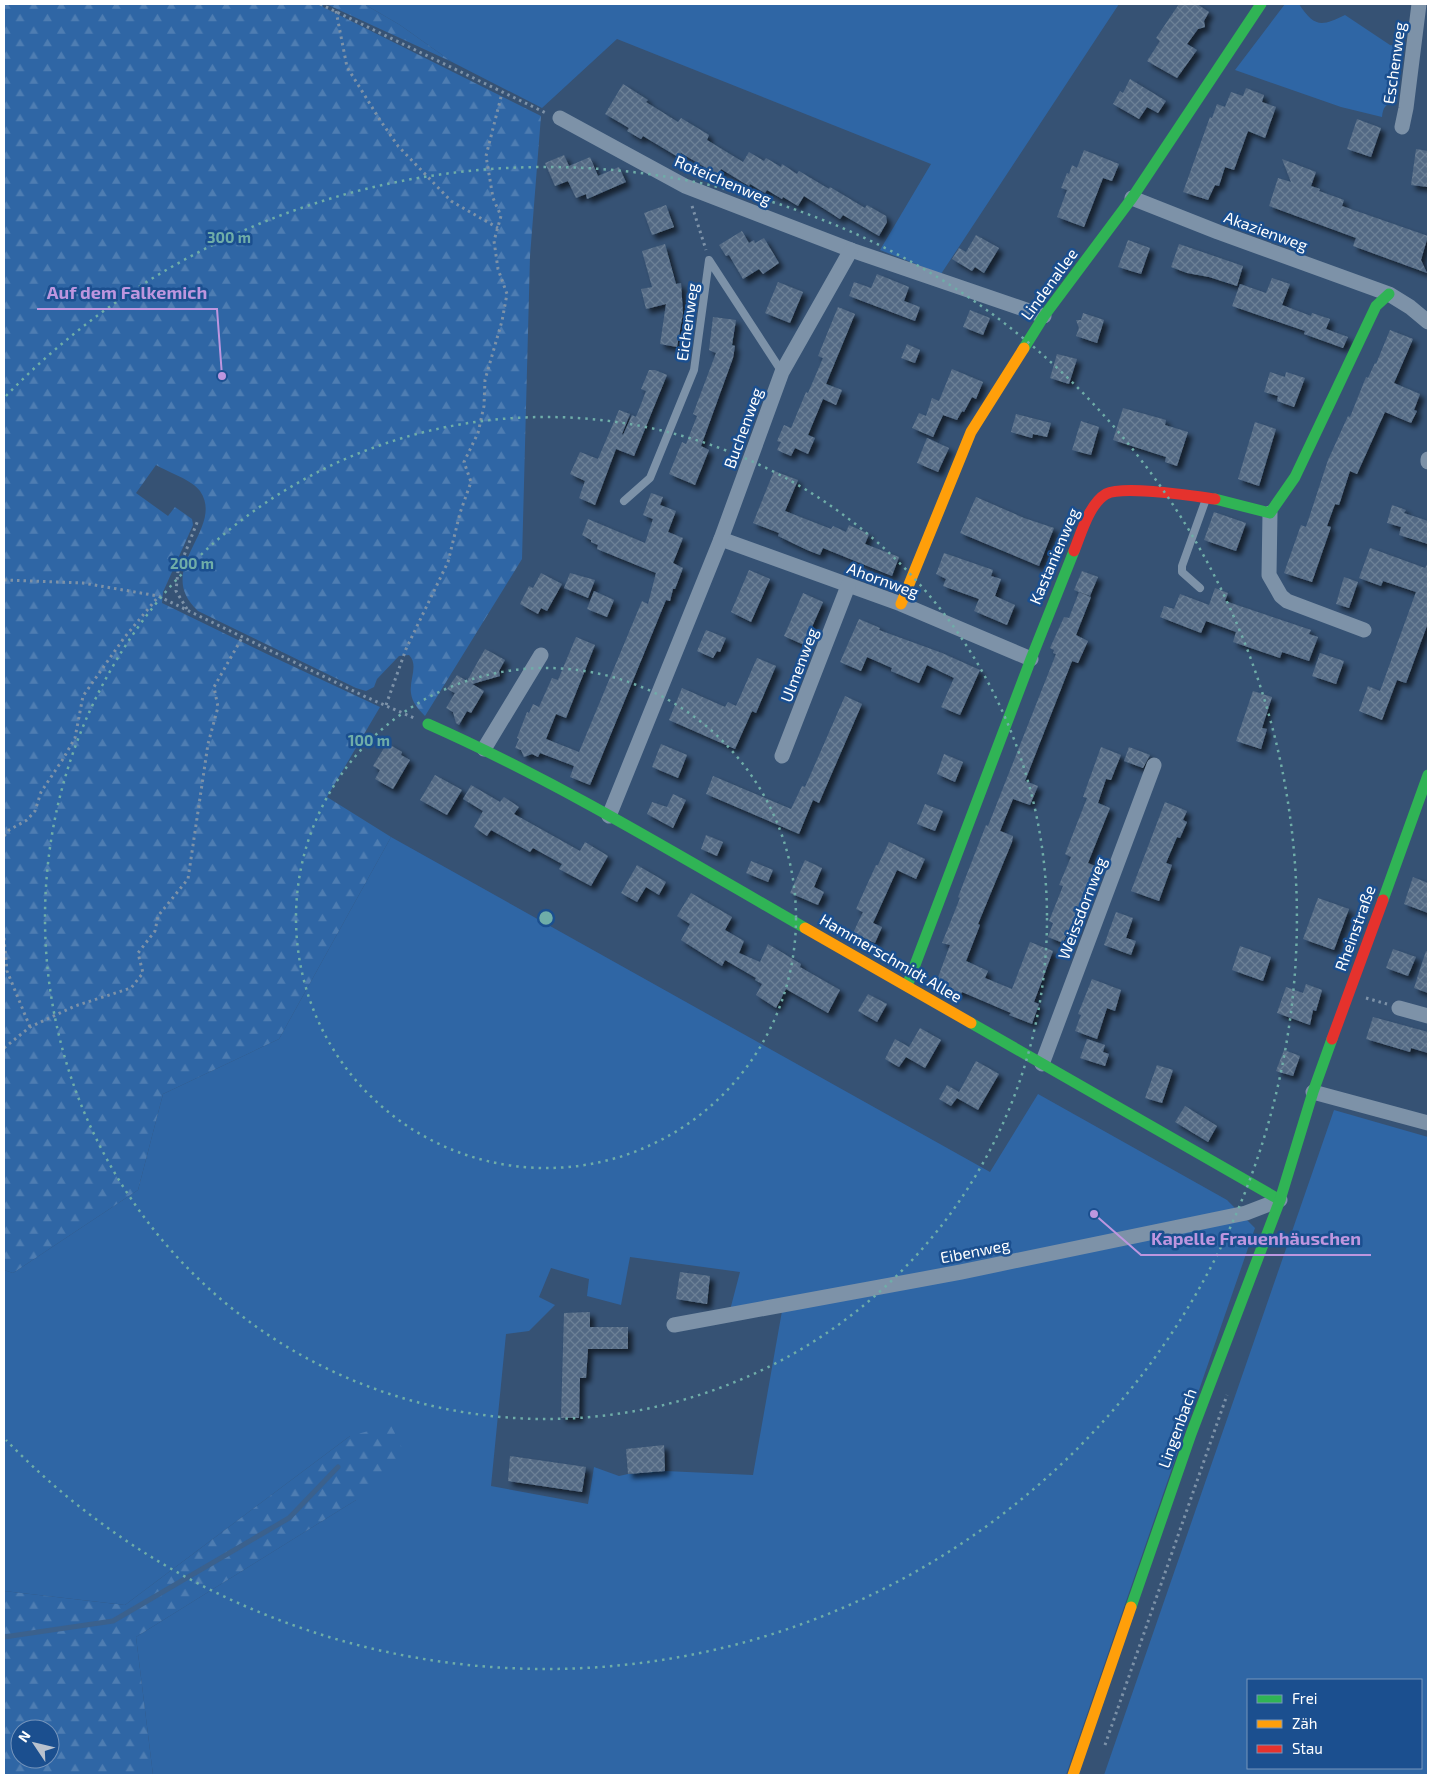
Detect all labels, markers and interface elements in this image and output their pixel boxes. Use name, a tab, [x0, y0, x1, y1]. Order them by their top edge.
street label: Eschenweg	[1378, 21, 1409, 105]
street label: Roteichenweg	[672, 151, 774, 208]
street label: Akazienweg	[1222, 207, 1311, 254]
text: 300 m	[207, 228, 251, 246]
street label: Lindenallee	[1016, 244, 1081, 323]
callout: Auf dem Falkemich	[37, 276, 217, 309]
text: Auf dem Falkemich	[47, 281, 207, 303]
street label: Eichenweg	[672, 282, 701, 362]
street label: Buchenweg	[719, 385, 766, 471]
street label: Kastanienweg	[1025, 505, 1082, 607]
text: 200 m	[170, 554, 214, 572]
street label: Ahornweg	[845, 558, 922, 601]
street label: Ulmenweg	[776, 625, 821, 705]
text: 100 m	[348, 731, 390, 749]
street label: Weissdornweg	[1053, 854, 1110, 962]
street label: Rheinstraße	[1330, 882, 1379, 973]
centre of rings	[537, 909, 555, 927]
street label: Hammerschmidt Allee	[817, 909, 966, 1006]
callout: Kapelle Frauenhäuschen	[1141, 1222, 1371, 1255]
text: Kapelle Frauenhäuschen	[1151, 1227, 1361, 1249]
street label: Eibenweg	[938, 1234, 1011, 1267]
street label: Lingenbach	[1153, 1385, 1200, 1470]
legend	[1247, 1679, 1422, 1769]
text: Frei	[1292, 1689, 1317, 1707]
text: Zäh	[1292, 1714, 1317, 1732]
north arrow	[10, 1719, 60, 1769]
text: N	[14, 1727, 34, 1745]
text: Stau	[1292, 1739, 1323, 1757]

